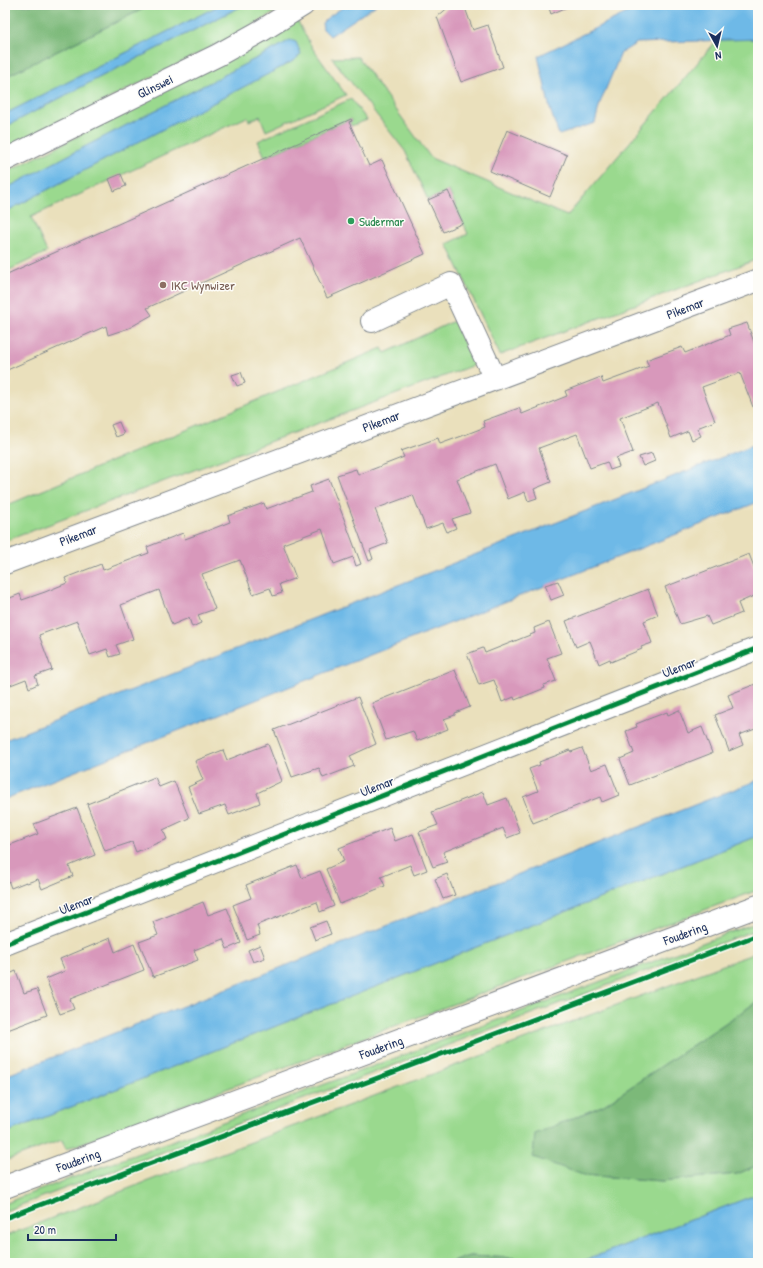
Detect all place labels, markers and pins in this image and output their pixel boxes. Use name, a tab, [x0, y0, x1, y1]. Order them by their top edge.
place label: Sudermar	[359, 212, 404, 230]
marker: Sudermar	[346, 216, 356, 226]
place label: IKC Wynwizer	[171, 276, 235, 294]
marker: IKC Wynwizer	[158, 280, 168, 290]

